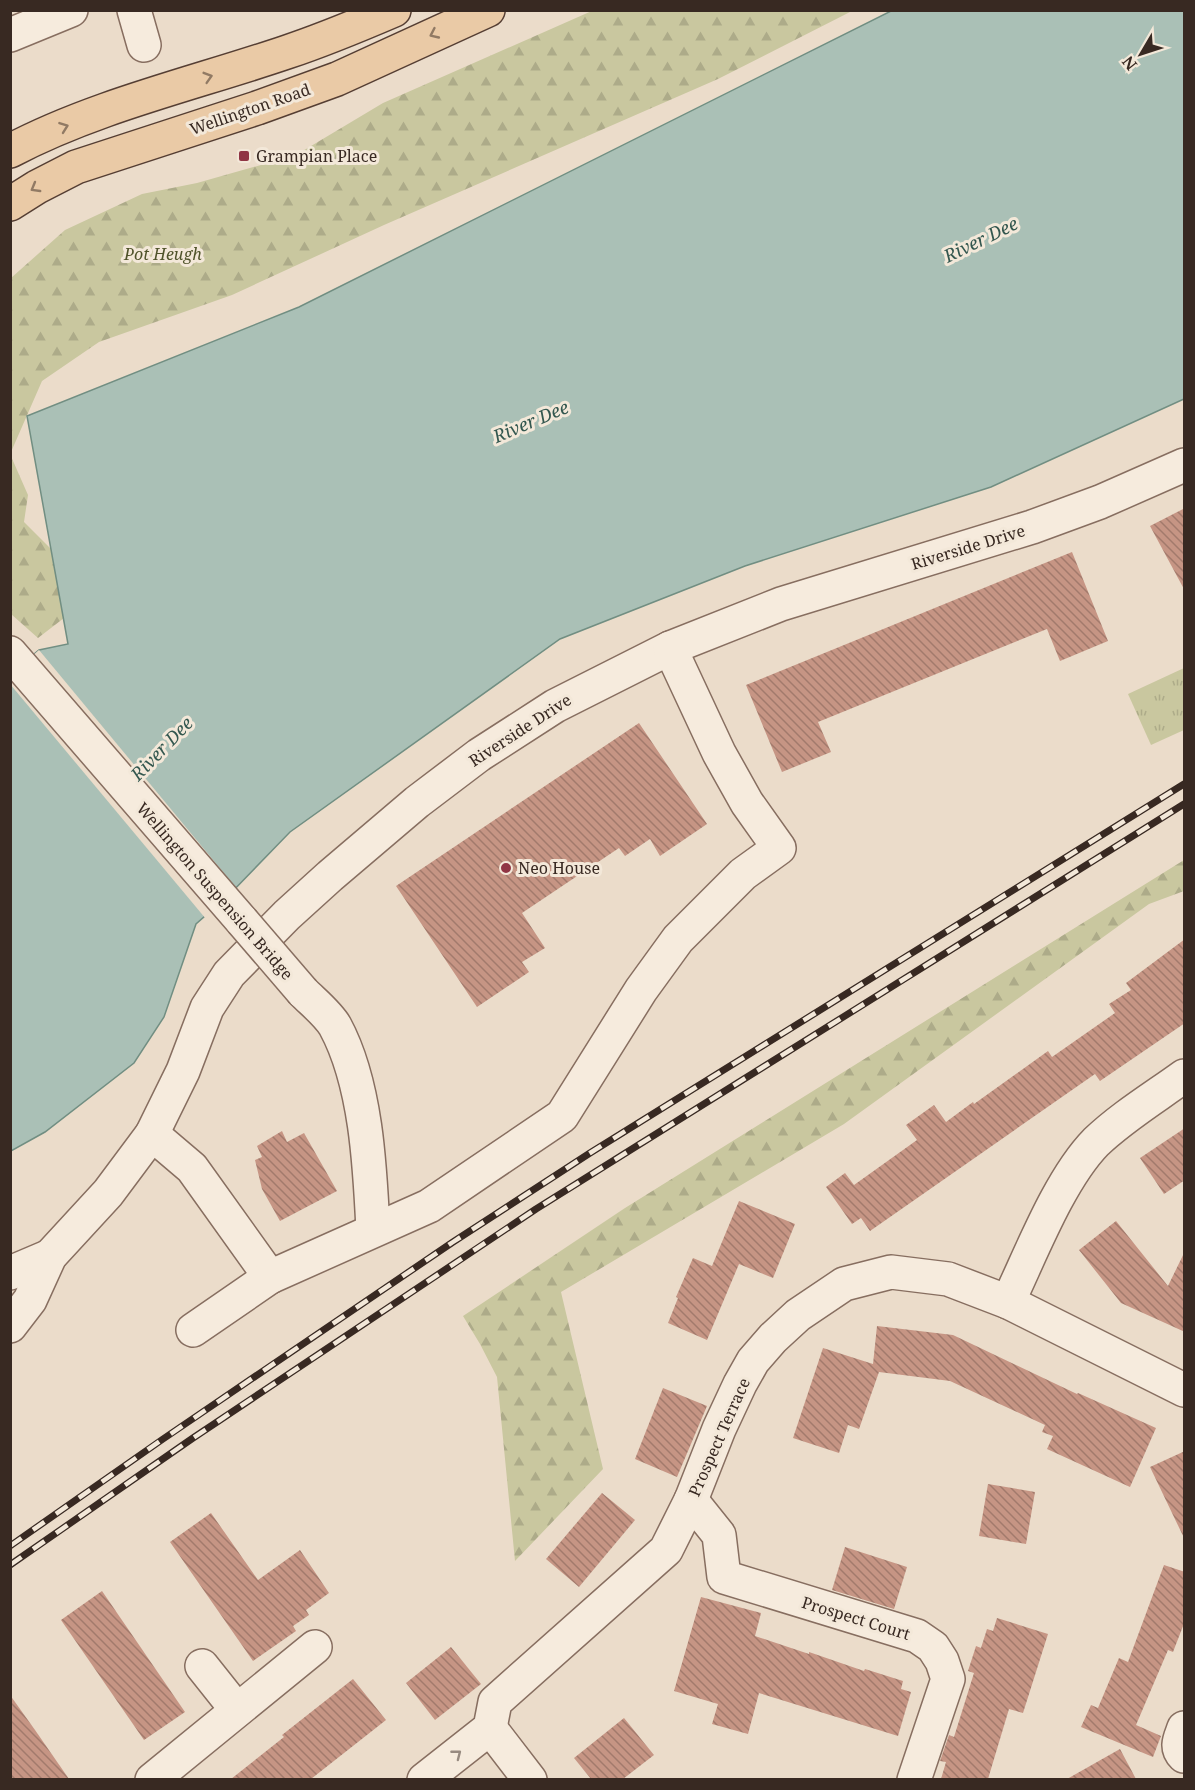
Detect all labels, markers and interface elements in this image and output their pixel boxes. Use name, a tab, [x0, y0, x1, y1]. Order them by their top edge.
north arrow	[1111, 24, 1171, 84]
one-way arrow	[430, 27, 441, 39]
text: N	[1117, 51, 1142, 75]
one-way arrow	[202, 72, 213, 85]
street label: Wellington Road	[187, 78, 313, 140]
one-way arrow	[58, 121, 68, 134]
place label: Grampian Place	[256, 145, 377, 167]
marker: Grampian Place	[237, 149, 251, 163]
one-way arrow	[31, 181, 41, 192]
water label: River Dee	[938, 211, 1022, 268]
park label: Pot Heugh	[123, 243, 202, 265]
water label: River Dee	[488, 394, 572, 448]
street label: Riverside Drive	[908, 519, 1028, 575]
street label: Riverside Drive	[465, 689, 575, 771]
water label: River Dee	[124, 711, 198, 786]
street label: Wellington Suspension Bridge	[132, 798, 298, 984]
place label: Neo House	[518, 857, 600, 879]
marker: Neo House	[499, 861, 513, 875]
street label: Prospect Terrace	[683, 1374, 755, 1500]
street label: Prospect Court	[799, 1591, 913, 1645]
one-way arrow	[450, 1750, 461, 1761]

